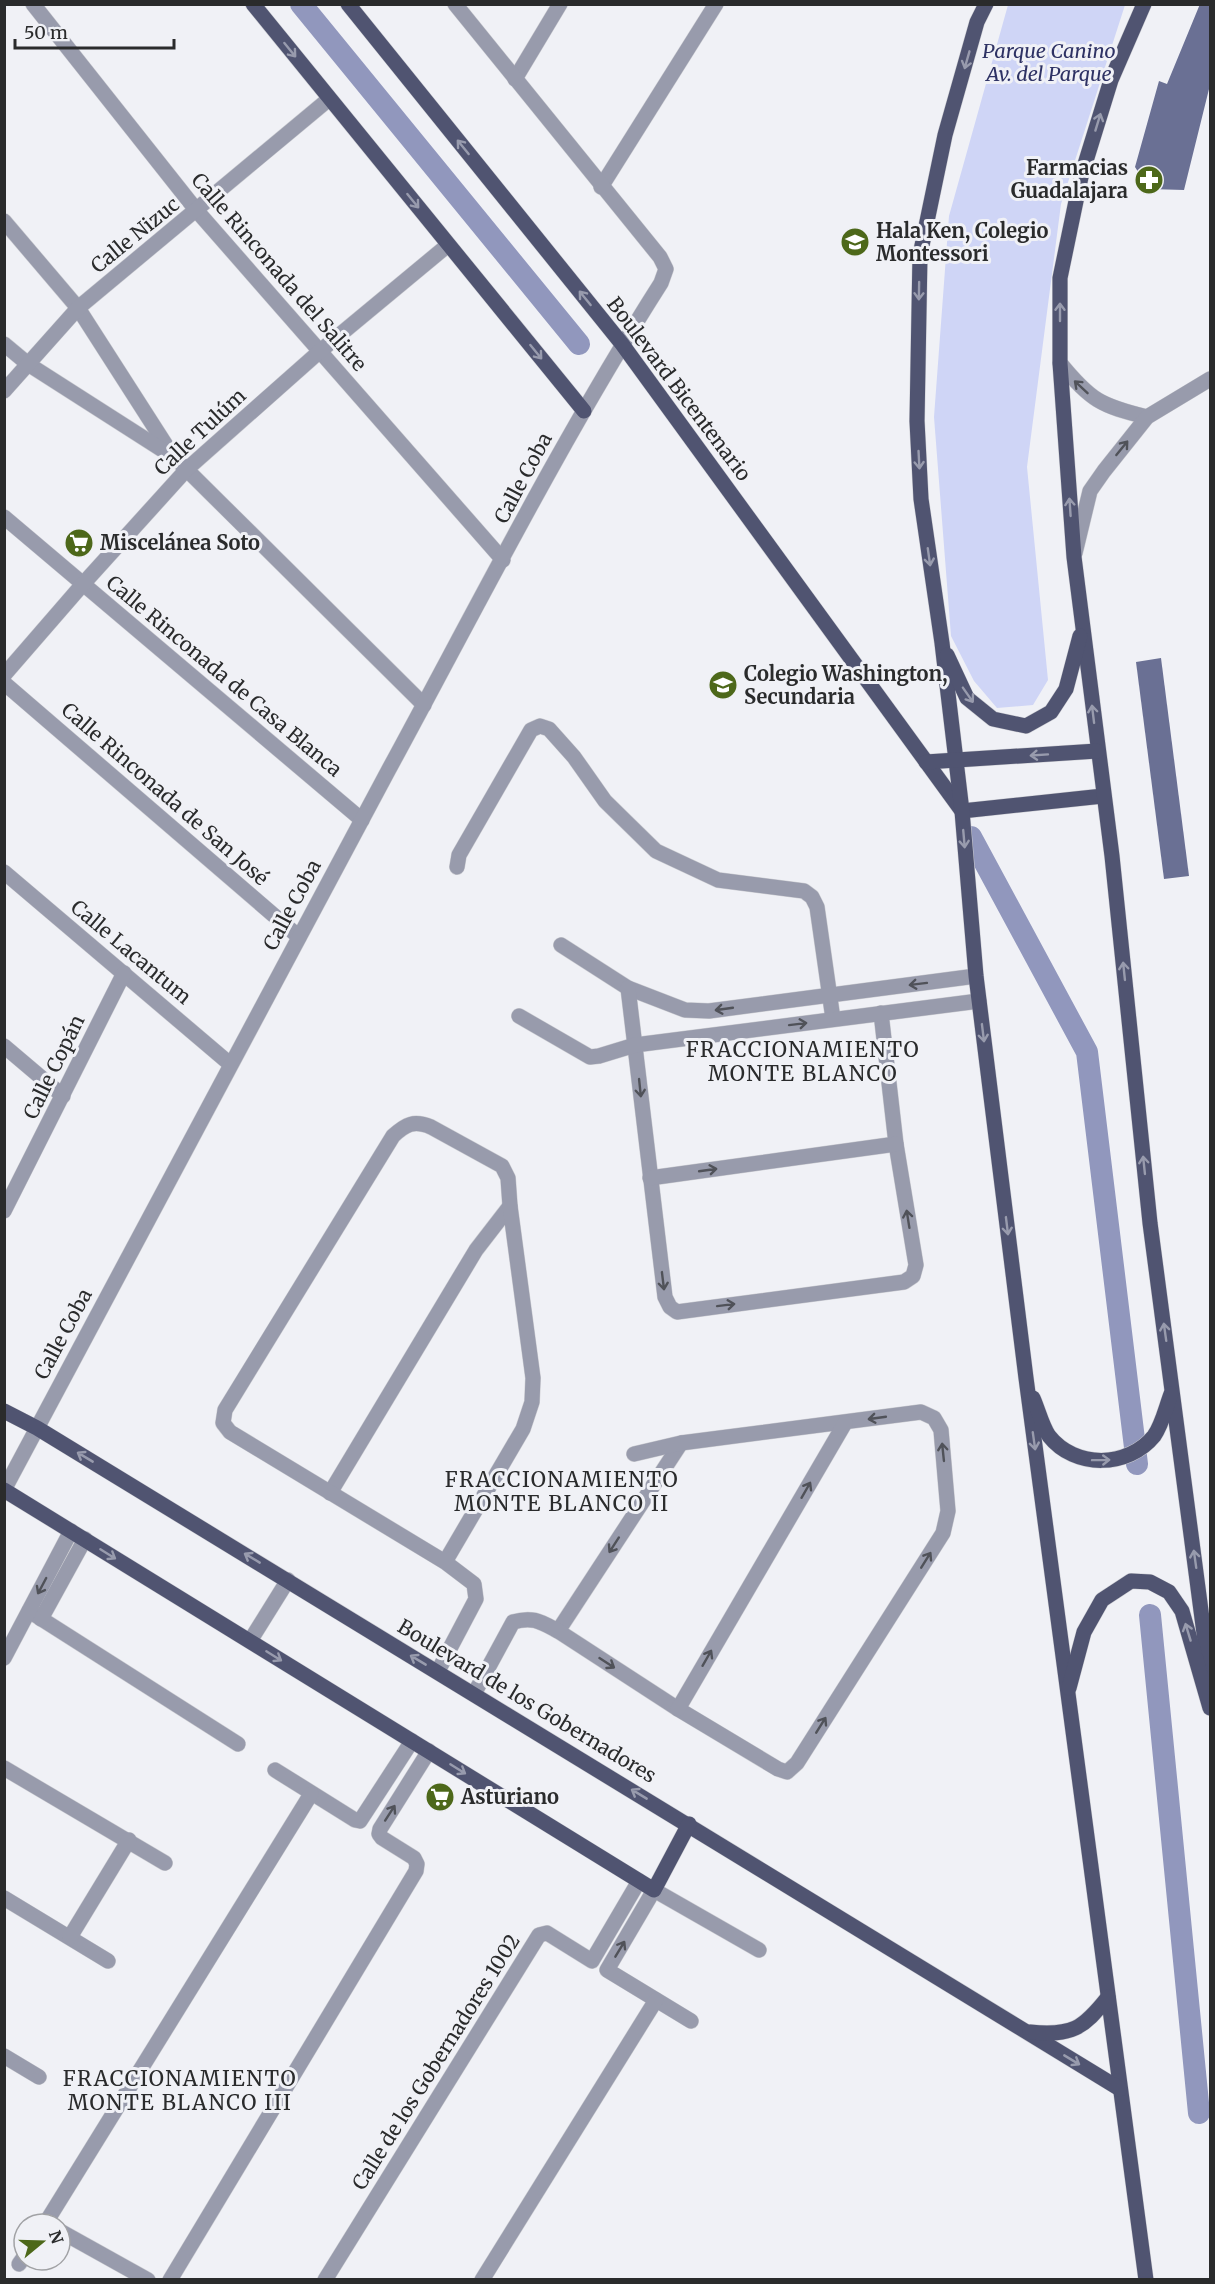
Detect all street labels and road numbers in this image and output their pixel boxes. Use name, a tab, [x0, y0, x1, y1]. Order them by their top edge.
street label: Calle Rinconada del Salitre	[186, 167, 372, 376]
street label: Calle Nizuc	[85, 191, 184, 278]
street label: Boulevard Bicentenario	[602, 292, 757, 486]
street label: Calle Tulúm	[149, 383, 251, 480]
street label: Calle Coba	[488, 428, 557, 527]
street label: Calle Rinconada de Casa Blanca	[101, 570, 347, 782]
street label: Calle Rinconada de San José	[57, 697, 274, 890]
street label: Calle Coba	[257, 855, 326, 954]
street label: Calle Lacantum	[66, 894, 197, 1009]
street label: Calle Copán	[18, 1011, 89, 1123]
street label: Calle Coba	[28, 1284, 97, 1383]
street label: Boulevard de los Gobernadores	[393, 1613, 661, 1788]
street label: Calle de los Gobernadores 1002	[346, 1929, 525, 2194]

